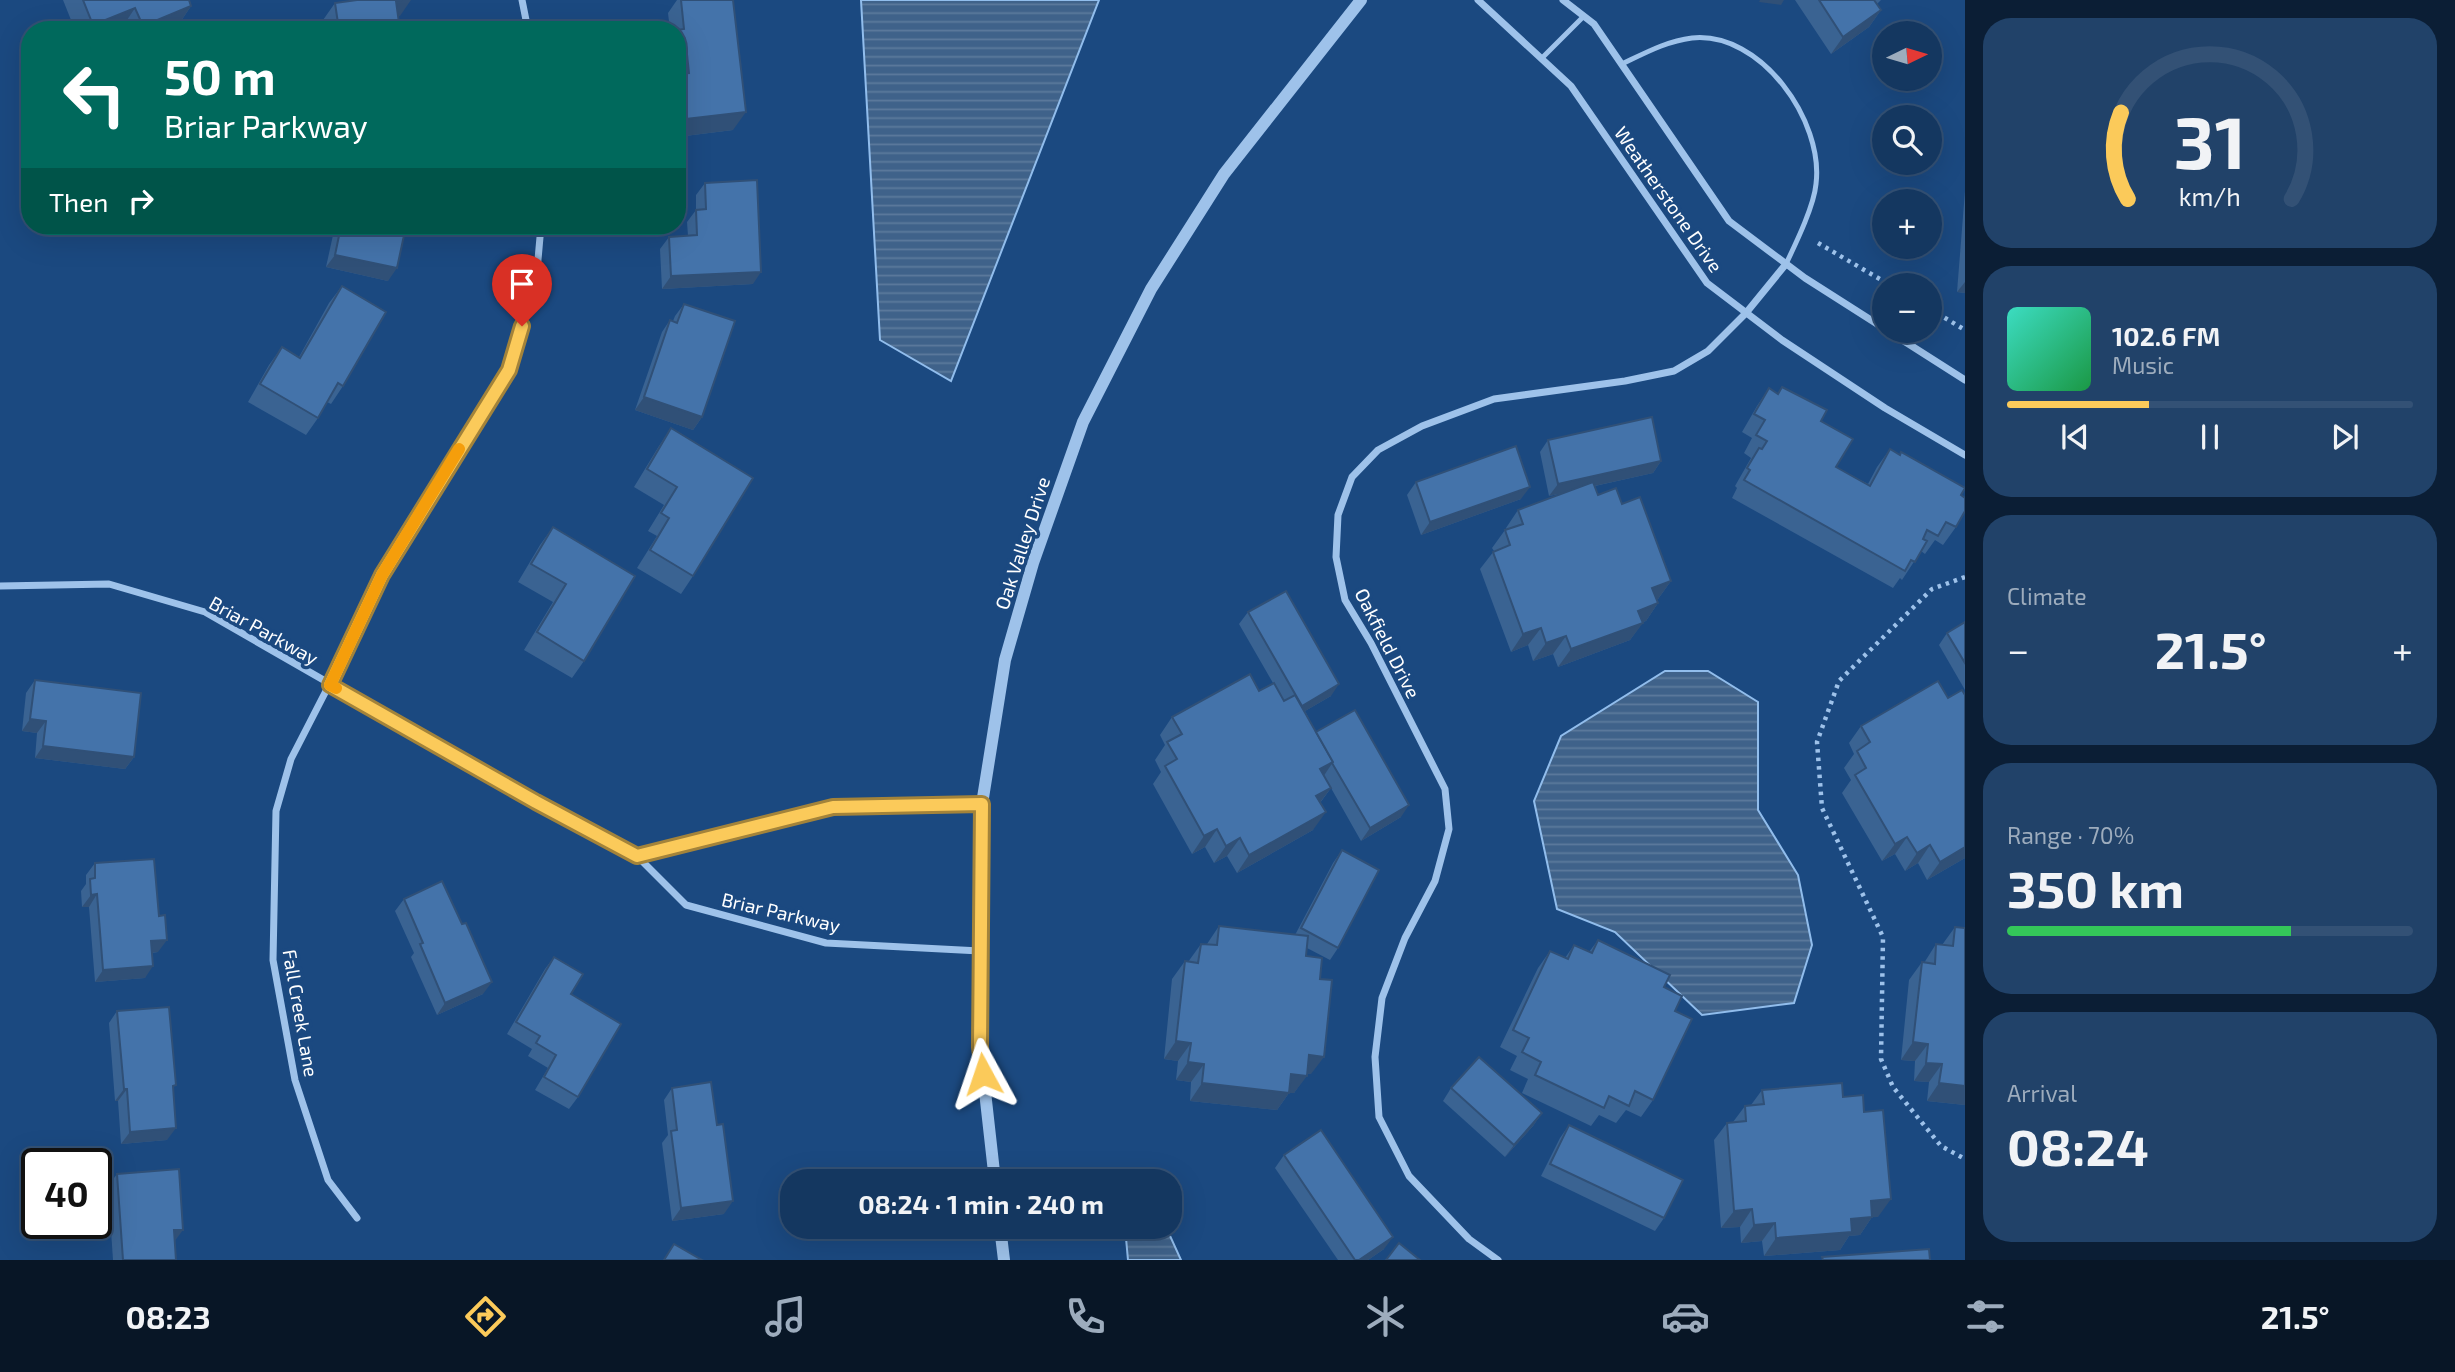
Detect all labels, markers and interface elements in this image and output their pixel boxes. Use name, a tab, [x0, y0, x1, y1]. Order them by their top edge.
north arrow	[1872, 21, 1942, 91]
map controls	[1872, 21, 1942, 343]
text: 50 m	[164, 46, 276, 105]
icon: left	[49, 49, 140, 140]
text: 31	[2174, 97, 2246, 185]
button: search	[1872, 105, 1942, 175]
text: Briar Parkway	[164, 106, 368, 144]
street label: Weatherstone Drive	[1610, 122, 1728, 276]
text: km/h	[2179, 181, 2241, 211]
icon: right	[122, 182, 160, 220]
text: Then	[49, 186, 108, 217]
button: +	[1872, 189, 1942, 259]
pin	[492, 254, 552, 326]
icon: arrive	[503, 265, 541, 303]
button: −	[1872, 273, 1942, 343]
text: 102.6 FM	[2112, 320, 2220, 351]
text: Music	[2112, 351, 2174, 379]
icon: previous	[2056, 418, 2094, 456]
icon: pause	[2191, 418, 2229, 456]
icon: next	[2326, 418, 2364, 456]
street label: Oak Valley Drive	[990, 474, 1054, 612]
text: Climate	[2007, 582, 2087, 610]
street label: Oakfield Drive	[1350, 584, 1426, 702]
street label: Briar Parkway	[206, 591, 322, 669]
text: 21.5°	[2155, 617, 2267, 679]
text: −	[2007, 626, 2029, 672]
text: +	[2392, 626, 2413, 672]
text: Range · 70%	[2007, 821, 2134, 849]
text: 350 km	[2007, 856, 2184, 918]
street label: Briar Parkway	[719, 887, 843, 937]
street label: Fall Creek Lane	[278, 947, 324, 1079]
position arrow	[946, 1037, 1020, 1111]
text: Arrival	[2007, 1079, 2077, 1107]
text: 08:24	[2007, 1114, 2149, 1176]
speed limit sign: 40	[21, 1148, 112, 1239]
text: 08:24 · 1 min · 240 m	[858, 1188, 1104, 1219]
icon: directions	[461, 1292, 510, 1341]
icon: music	[761, 1292, 810, 1341]
icon: phone	[1061, 1292, 1110, 1341]
icon: climate	[1361, 1292, 1410, 1341]
icon: car	[1661, 1292, 1710, 1341]
icon: filters	[1961, 1292, 2010, 1341]
text: 08:23	[125, 1297, 211, 1335]
text: 21.5°	[2261, 1297, 2330, 1335]

